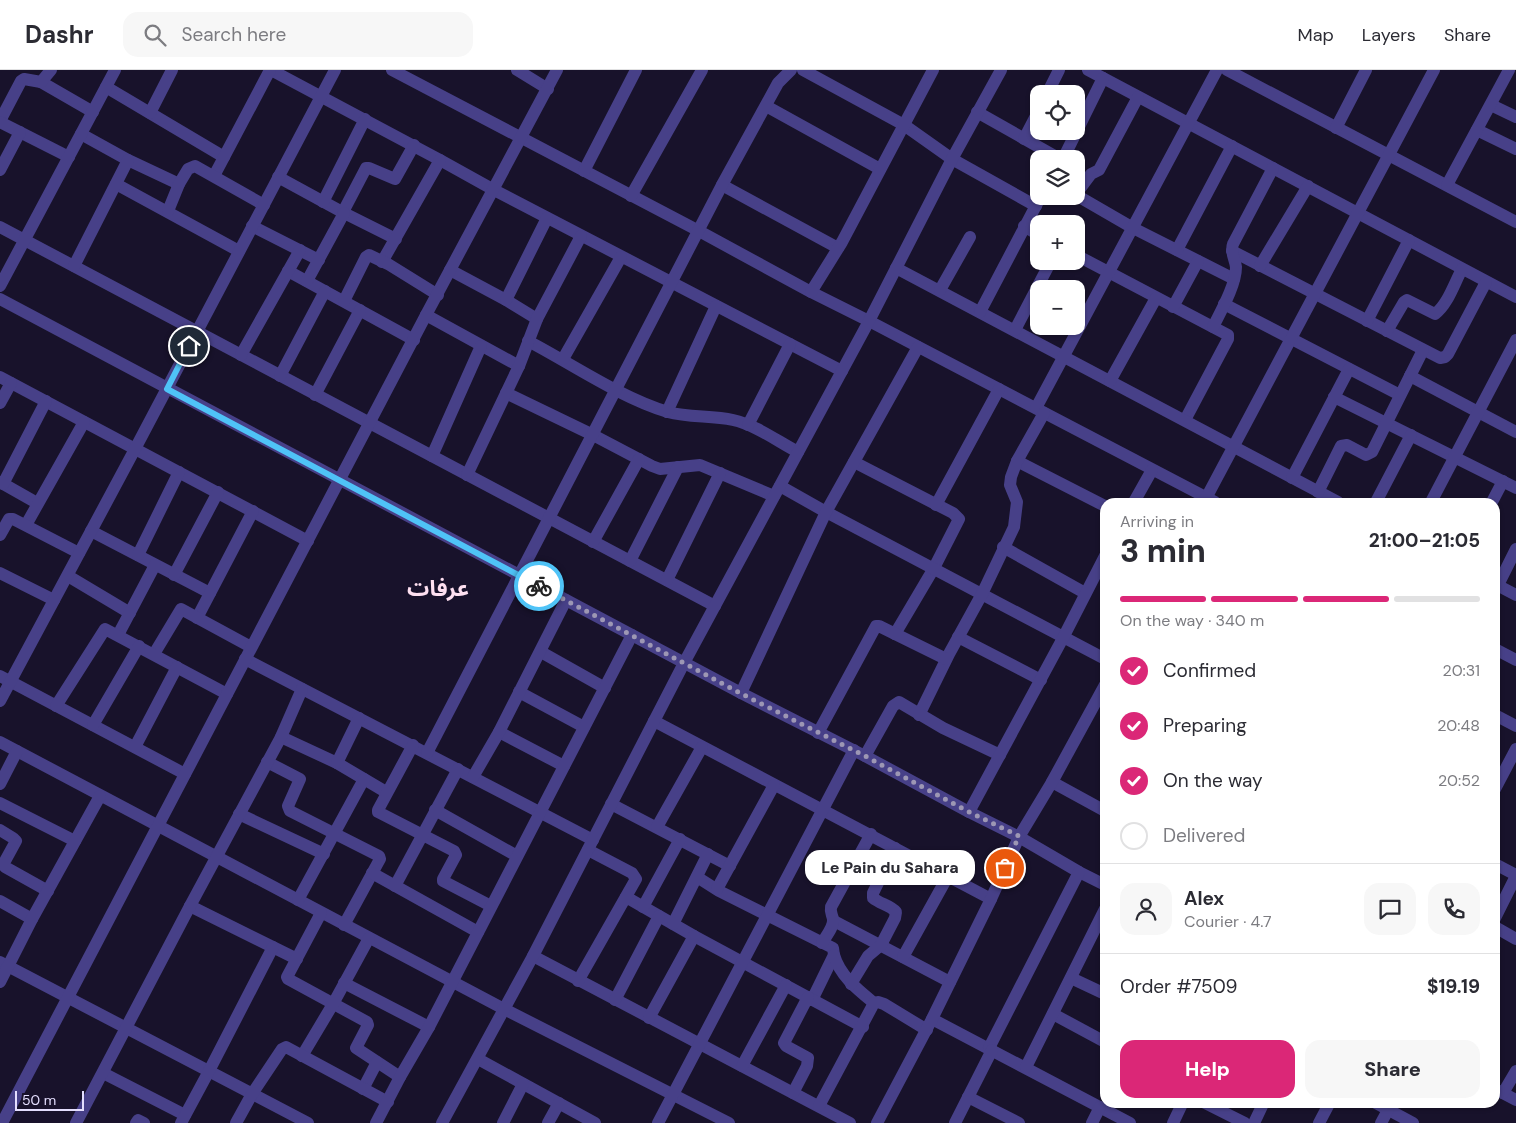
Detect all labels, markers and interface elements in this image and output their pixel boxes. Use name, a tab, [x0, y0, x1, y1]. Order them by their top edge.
search box	[123, 12, 473, 57]
text: Dashr	[25, 19, 93, 50]
icon: search	[141, 21, 169, 49]
text: Search here	[181, 22, 286, 47]
text: Map	[1298, 23, 1334, 47]
text: Layers	[1362, 23, 1416, 47]
text: Share	[1444, 23, 1491, 47]
map controls	[1030, 85, 1085, 335]
button: locate	[1030, 85, 1085, 140]
button: layers	[1030, 150, 1085, 205]
button: +	[1030, 215, 1085, 270]
button: −	[1030, 280, 1085, 335]
pin	[168, 325, 210, 367]
icon: home	[175, 332, 203, 360]
text: Arriving in	[1120, 511, 1194, 532]
text: 21:00–21:05	[1369, 528, 1480, 553]
text: 3 min	[1120, 530, 1206, 572]
courier	[514, 561, 564, 611]
icon: bike	[525, 572, 553, 600]
district label: عرفات	[407, 574, 469, 603]
text: On the way · 340 m	[1120, 610, 1264, 631]
icon: check	[1120, 657, 1148, 685]
text: Confirmed	[1163, 658, 1256, 683]
text: 20:31	[1443, 660, 1480, 681]
icon: check	[1120, 712, 1148, 740]
text: Preparing	[1163, 713, 1247, 738]
text: 20:48	[1437, 715, 1480, 736]
icon: check	[1120, 767, 1148, 795]
text: On the way	[1163, 768, 1263, 793]
text: 20:52	[1438, 770, 1480, 791]
text: Delivered	[1163, 823, 1245, 848]
pin	[984, 847, 1026, 889]
callout: Le Pain du Sahara	[805, 850, 975, 886]
icon: bag	[991, 854, 1019, 882]
text: Le Pain du Sahara	[821, 857, 959, 878]
button: person	[1120, 883, 1172, 935]
button: chat	[1364, 883, 1416, 935]
button: phone	[1428, 883, 1480, 935]
text: Alex	[1184, 886, 1224, 911]
text: Courier · 4.7	[1184, 911, 1272, 932]
text: Order #7509	[1120, 974, 1238, 999]
text: $19.19	[1427, 974, 1480, 999]
button: Help	[1120, 1040, 1295, 1098]
button: Share	[1305, 1040, 1480, 1098]
scale bar	[15, 1088, 84, 1111]
text: 50 m	[22, 1091, 56, 1109]

